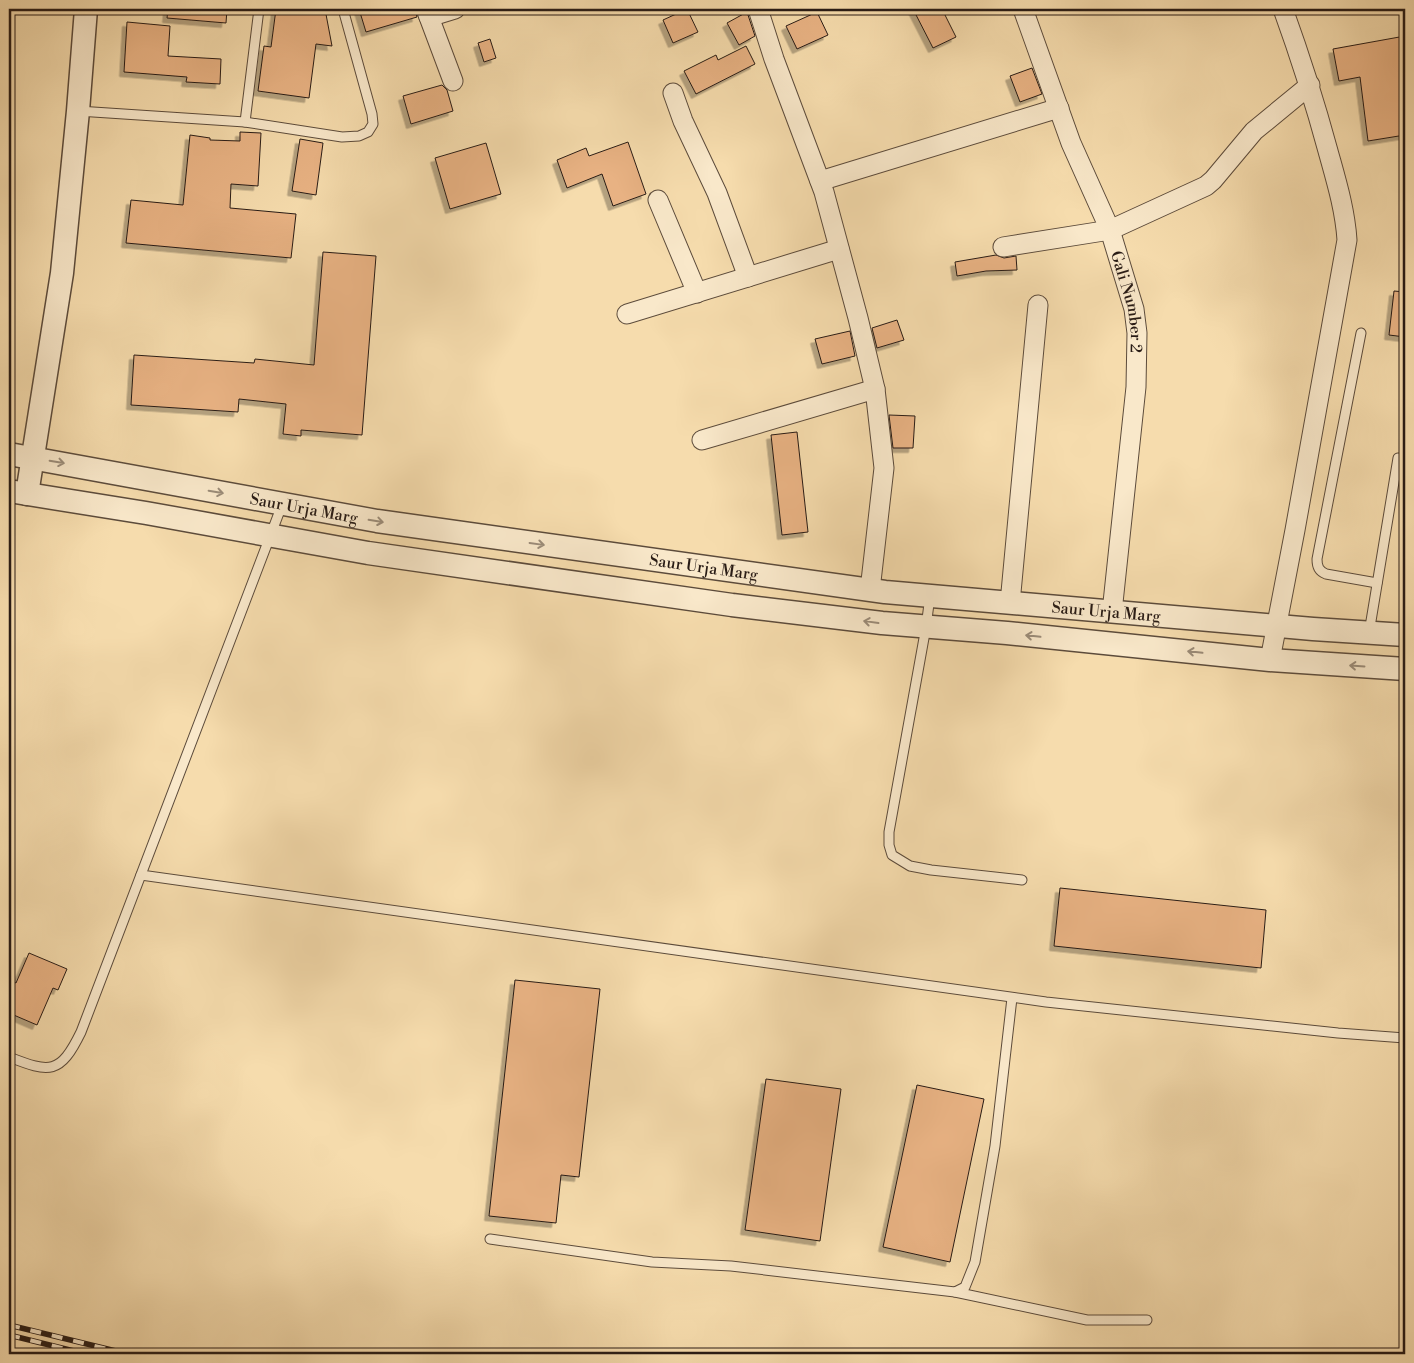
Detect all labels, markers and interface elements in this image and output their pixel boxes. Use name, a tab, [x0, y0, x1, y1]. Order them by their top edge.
street label: Gali Number 2	[1106, 248, 1146, 353]
one-way arrow	[48, 458, 64, 468]
one-way arrow	[208, 488, 224, 497]
street label: Saur Urja Marg	[248, 489, 360, 528]
one-way arrow	[368, 517, 384, 527]
one-way arrow	[529, 539, 545, 549]
street label: Saur Urja Marg	[648, 550, 760, 585]
street label: Saur Urja Marg	[1051, 597, 1162, 627]
one-way arrow	[864, 617, 880, 627]
one-way arrow	[1025, 631, 1041, 641]
one-way arrow	[1187, 647, 1203, 657]
one-way arrow	[1349, 662, 1365, 671]

